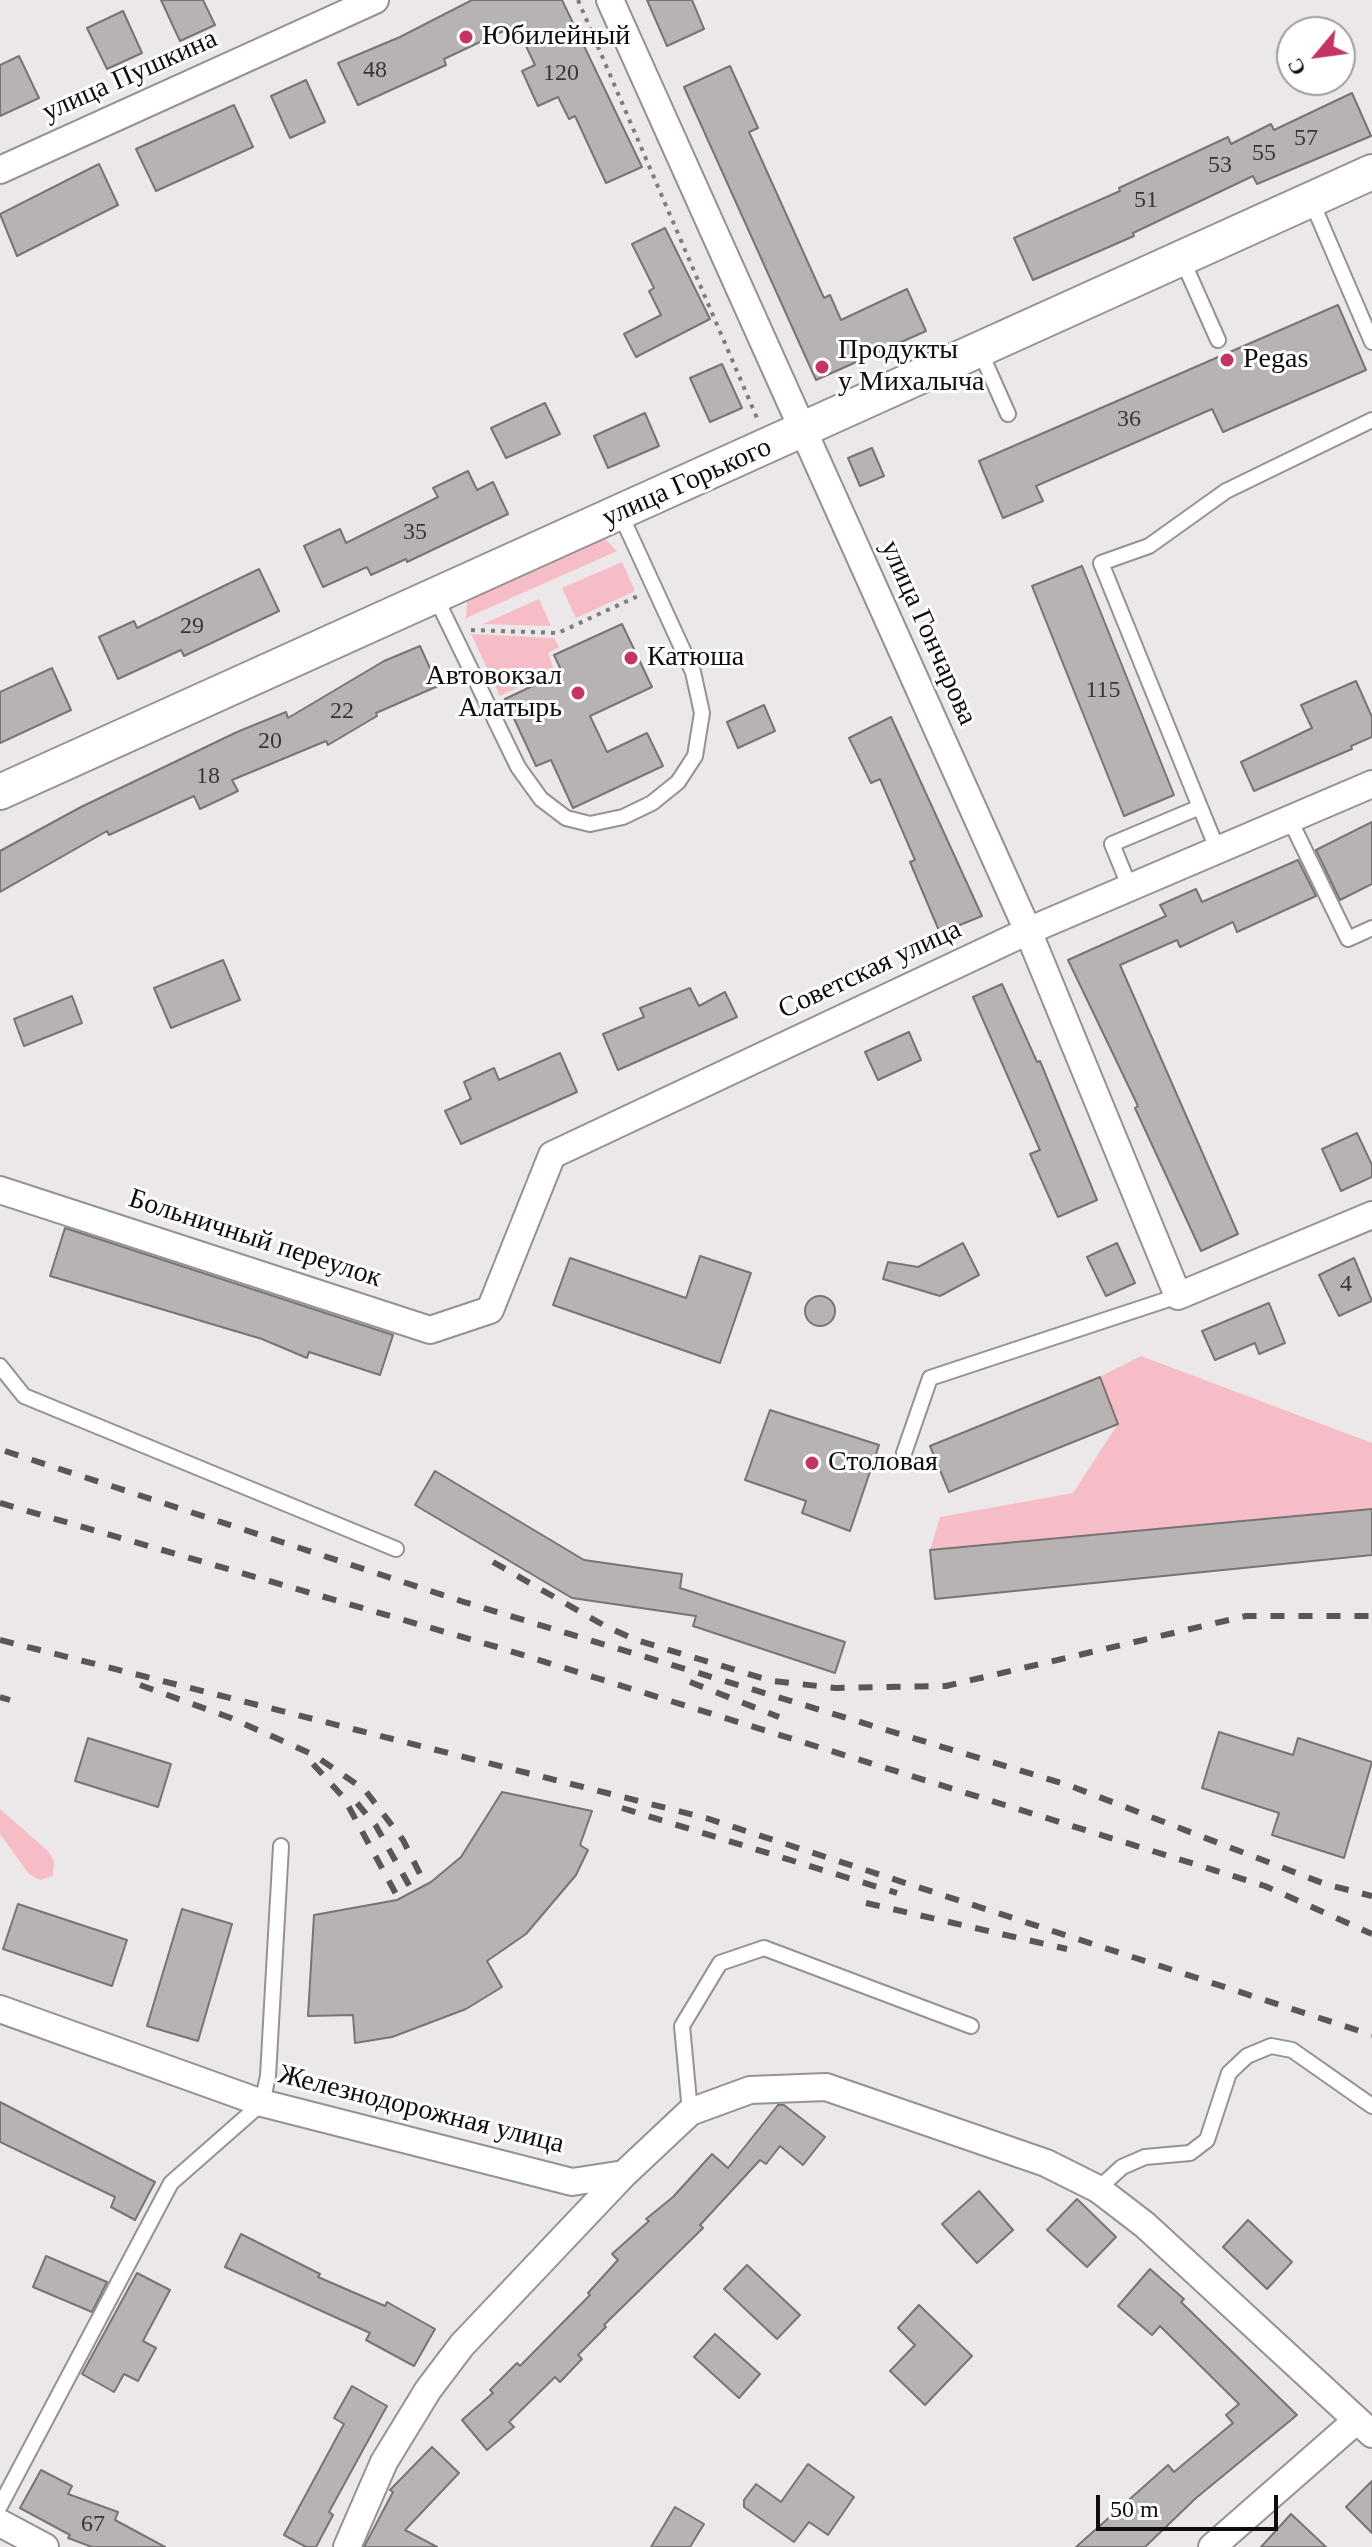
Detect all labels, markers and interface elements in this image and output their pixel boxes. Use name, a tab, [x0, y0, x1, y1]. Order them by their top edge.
north arrow	[1276, 16, 1356, 96]
place label: Юбилейный	[482, 20, 630, 54]
street label: улица Пушкина	[37, 22, 223, 130]
marker: Юбилейный	[457, 28, 475, 46]
text: С	[1282, 54, 1311, 80]
house number: 48	[363, 57, 387, 85]
house number: 120	[543, 60, 579, 88]
house number: 57	[1294, 125, 1318, 153]
house number: 55	[1252, 140, 1276, 168]
house number: 53	[1208, 152, 1232, 180]
house number: 51	[1134, 187, 1158, 215]
place label: Продукты у Михалыча	[838, 334, 984, 400]
place label: Pegas	[1243, 343, 1308, 377]
marker: Pegas	[1218, 351, 1236, 369]
marker: Продукты у Михалыча	[813, 358, 831, 376]
house number: 36	[1117, 406, 1141, 434]
street label: улица Горького	[597, 431, 777, 535]
house number: 35	[403, 519, 427, 547]
street label: улица Гончарова	[872, 535, 984, 731]
house number: 29	[180, 613, 204, 641]
place label: Катюша	[647, 641, 744, 675]
marker: Катюша	[622, 649, 640, 667]
place label: Автовокзал Алатырь	[425, 660, 562, 726]
house number: 115	[1085, 677, 1121, 705]
marker: Автовокзал Алатырь	[569, 684, 587, 702]
house number: 22	[330, 698, 354, 726]
house number: 20	[258, 728, 282, 756]
house number: 18	[196, 763, 220, 791]
street label: Советская улица	[773, 913, 967, 1027]
street label: Больничный переулок	[124, 1182, 386, 1296]
house number: 4	[1340, 1271, 1352, 1299]
place label: Столовая	[828, 1446, 938, 1480]
marker: Столовая	[803, 1454, 821, 1472]
street label: Железнодорожная улица	[275, 2058, 567, 2162]
scale bar	[1100, 2479, 1282, 2529]
text: 50 m	[1110, 2496, 1159, 2522]
house number: 67	[81, 2511, 105, 2539]

